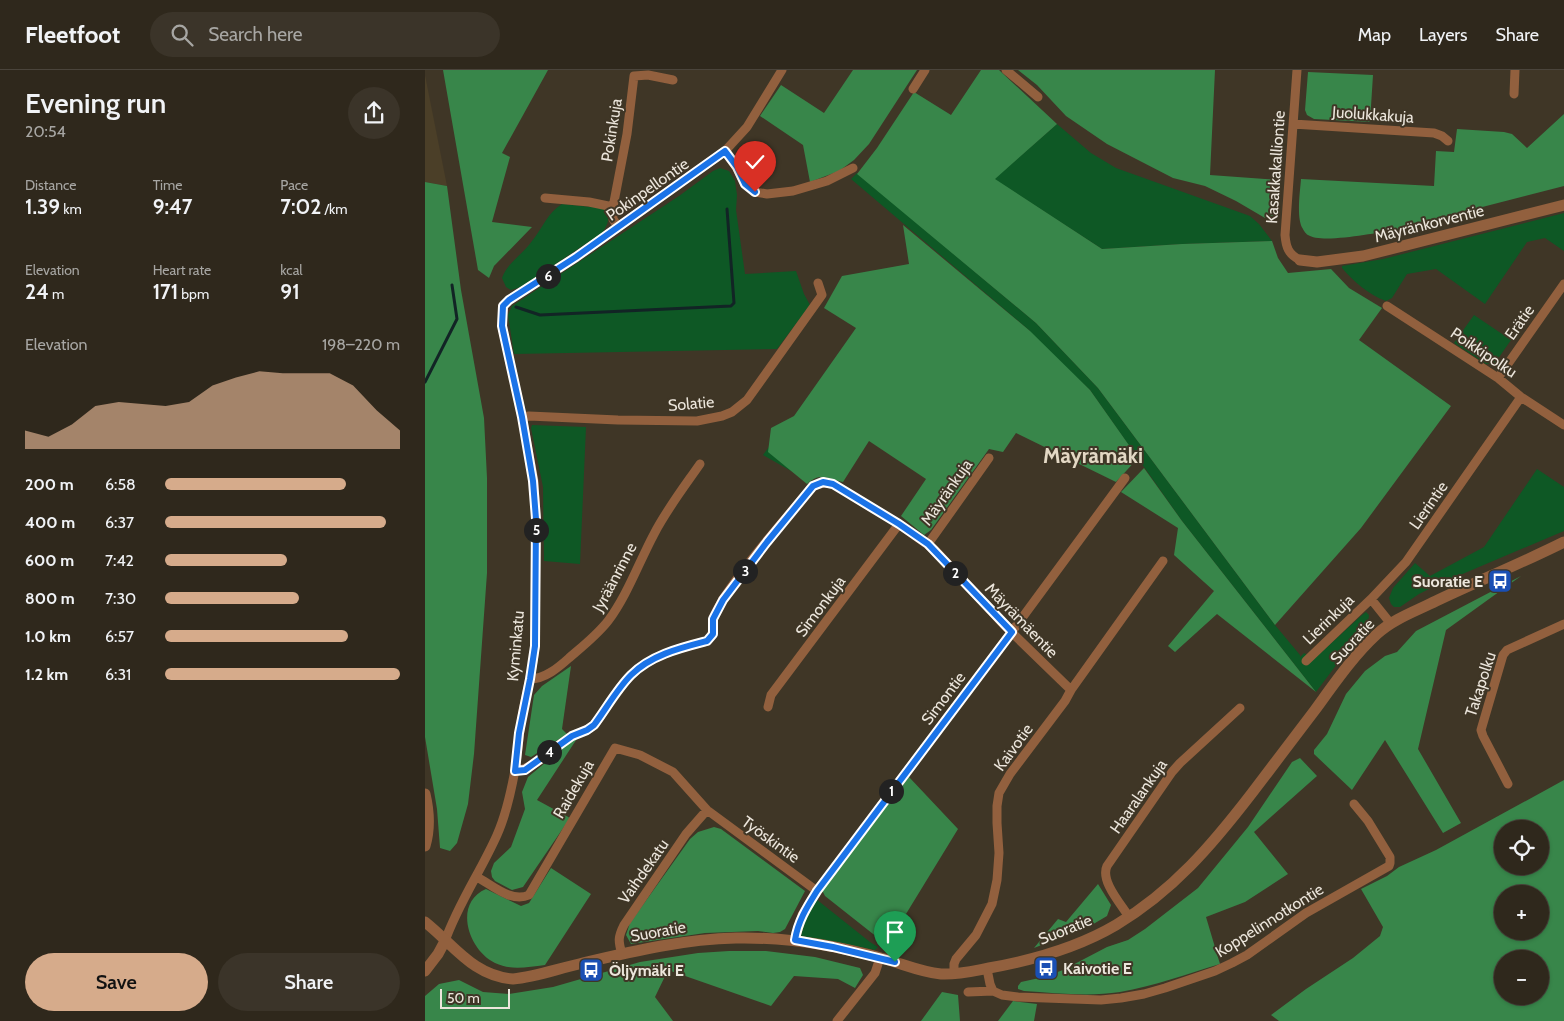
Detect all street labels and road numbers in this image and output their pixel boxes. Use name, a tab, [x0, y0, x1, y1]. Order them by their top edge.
street label: Pokinkuja	[597, 97, 626, 163]
street label: Juolukkakuja	[1330, 102, 1415, 127]
street label: Kasakkakalliontie	[1262, 110, 1289, 224]
street label: Pokinpellontie	[602, 154, 692, 225]
street label: Mäyränkorventie	[1372, 201, 1486, 246]
street label: Erätie	[1501, 301, 1538, 343]
street label: Poikkipolku	[1447, 323, 1520, 382]
street label: Solatie	[667, 392, 715, 415]
street label: Mäyränkuja	[917, 455, 976, 529]
street label: Lierintie	[1405, 478, 1452, 533]
street label: Jyräänrinne	[588, 539, 641, 616]
street label: Simonkuja	[791, 572, 850, 640]
street label: Mäyrämäentie	[981, 579, 1062, 662]
street label: Lierinkuja	[1299, 590, 1358, 648]
street label: Kyminkatu	[503, 610, 528, 682]
street label: Suoratie	[1326, 614, 1378, 668]
street label: Takapolku	[1461, 649, 1500, 719]
street label: Simontie	[917, 668, 969, 728]
street label: Kaivotie	[990, 720, 1037, 775]
street label: Haaralankuja	[1106, 755, 1171, 837]
street label: Raidekuja	[549, 756, 598, 822]
street label: Työskintie	[738, 812, 803, 867]
street label: Vaihdekatu	[614, 835, 673, 907]
street label: Koppelinnotkontie	[1212, 880, 1327, 961]
street label: Suoratie	[1036, 910, 1095, 949]
street label: Suoratie	[629, 917, 687, 946]

